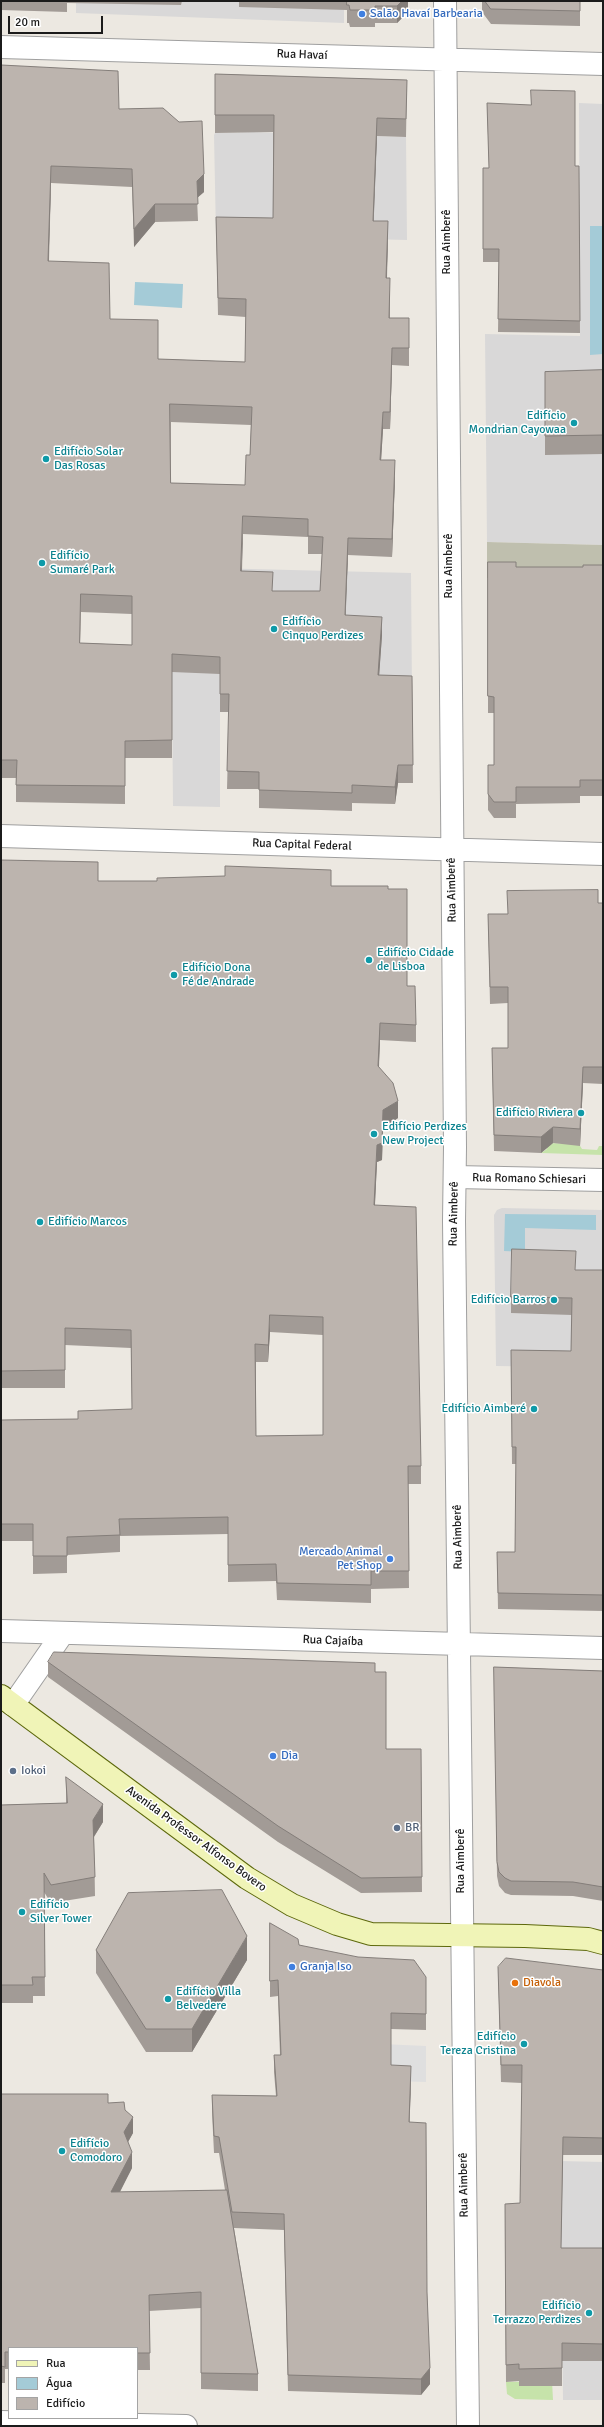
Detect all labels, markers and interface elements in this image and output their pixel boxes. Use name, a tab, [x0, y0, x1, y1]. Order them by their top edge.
place label: Salão Havaí Barbearia	[370, 7, 483, 21]
scale bar	[10, 8, 105, 34]
marker: Salão Havaí Barbearia	[357, 9, 367, 19]
text: 20 m	[15, 15, 40, 30]
street label: Rua Havaí	[276, 47, 328, 63]
street label: Rua Aimberê	[440, 210, 454, 274]
place label: Edifício Mondrian Cayowaa	[469, 409, 566, 437]
marker: Edifício Mondrian Cayowaa	[569, 418, 579, 428]
place label: Edifício Solar Das Rosas	[54, 445, 123, 473]
marker: Edifício Solar Das Rosas	[41, 454, 51, 464]
street label: Rua Aimberê	[442, 534, 456, 598]
place label: Edifício Sumaré Park	[50, 549, 115, 577]
marker: Edifício Sumaré Park	[37, 558, 47, 568]
place label: Edifício Cinquo Perdizes	[282, 615, 364, 643]
marker: Edifício Cinquo Perdizes	[269, 624, 279, 634]
street label: Rua Capital Federal	[252, 836, 352, 854]
street label: Rua Aimberê	[444, 857, 460, 923]
place label: Edifício Cidade de Lisboa	[377, 946, 454, 974]
marker: Edifício Cidade de Lisboa	[364, 955, 374, 965]
place label: Edifício Dona Fé de Andrade	[182, 961, 255, 989]
marker: Edifício Dona Fé de Andrade	[169, 970, 179, 980]
place label: Edifício Riviera	[496, 1106, 573, 1120]
marker: Edifício Riviera	[576, 1108, 586, 1118]
place label: Edifício Perdizes New Project	[382, 1120, 467, 1148]
marker: Edifício Perdizes New Project	[369, 1129, 379, 1139]
street label: Rua Romano Schiesari	[472, 1171, 586, 1187]
street label: Rua Aimberê	[446, 1181, 462, 1247]
place label: Edifício Marcos	[48, 1215, 127, 1229]
marker: Edifício Marcos	[35, 1217, 45, 1227]
place label: Edifício Barros	[471, 1293, 546, 1307]
marker: Edifício Barros	[549, 1295, 559, 1305]
place label: Edifício Aimberé	[441, 1402, 526, 1416]
marker: Edifício Aimberé	[529, 1404, 539, 1414]
street label: Rua Aimberê	[450, 1504, 466, 1570]
place label: Mercado Animal Pet Shop	[299, 1545, 382, 1573]
marker: Mercado Animal Pet Shop	[385, 1554, 395, 1564]
street label: Rua Cajaíba	[302, 1633, 364, 1649]
place label: Dia	[281, 1749, 298, 1763]
marker: Dia	[268, 1751, 278, 1761]
place label: Iokoi	[21, 1764, 46, 1778]
marker: Iokoi	[8, 1766, 18, 1776]
street label: Avenida Professor Alfonso Bovero	[123, 1783, 269, 1895]
place label: BR	[405, 1821, 419, 1835]
marker: BR	[392, 1823, 402, 1833]
street label: Rua Aimberê	[454, 1829, 468, 1893]
place label: Edifício Silver Tower	[30, 1898, 92, 1926]
marker: Edifício Silver Tower	[17, 1907, 27, 1917]
place label: Granja Iso	[300, 1960, 352, 1974]
marker: Granja Iso	[287, 1962, 297, 1972]
place label: Diavola	[523, 1976, 561, 1990]
marker: Diavola	[510, 1978, 520, 1988]
place label: Edifício Villa Belvedere	[176, 1985, 241, 2013]
marker: Edifício Villa Belvedere	[163, 1994, 173, 2004]
place label: Edifício Tereza Cristina	[440, 2030, 516, 2058]
marker: Edifício Tereza Cristina	[519, 2039, 529, 2049]
place label: Edifício Comodoro	[70, 2137, 122, 2165]
marker: Edifício Comodoro	[57, 2146, 67, 2156]
street label: Rua Aimberê	[456, 2152, 472, 2218]
place label: Edifício Terrazzo Perdizes	[493, 2299, 581, 2327]
marker: Edifício Terrazzo Perdizes	[584, 2308, 594, 2318]
legend	[8, 2347, 138, 2419]
text: Rua	[46, 2356, 66, 2371]
text: Água	[46, 2376, 72, 2391]
text: Edifício	[46, 2396, 85, 2411]

